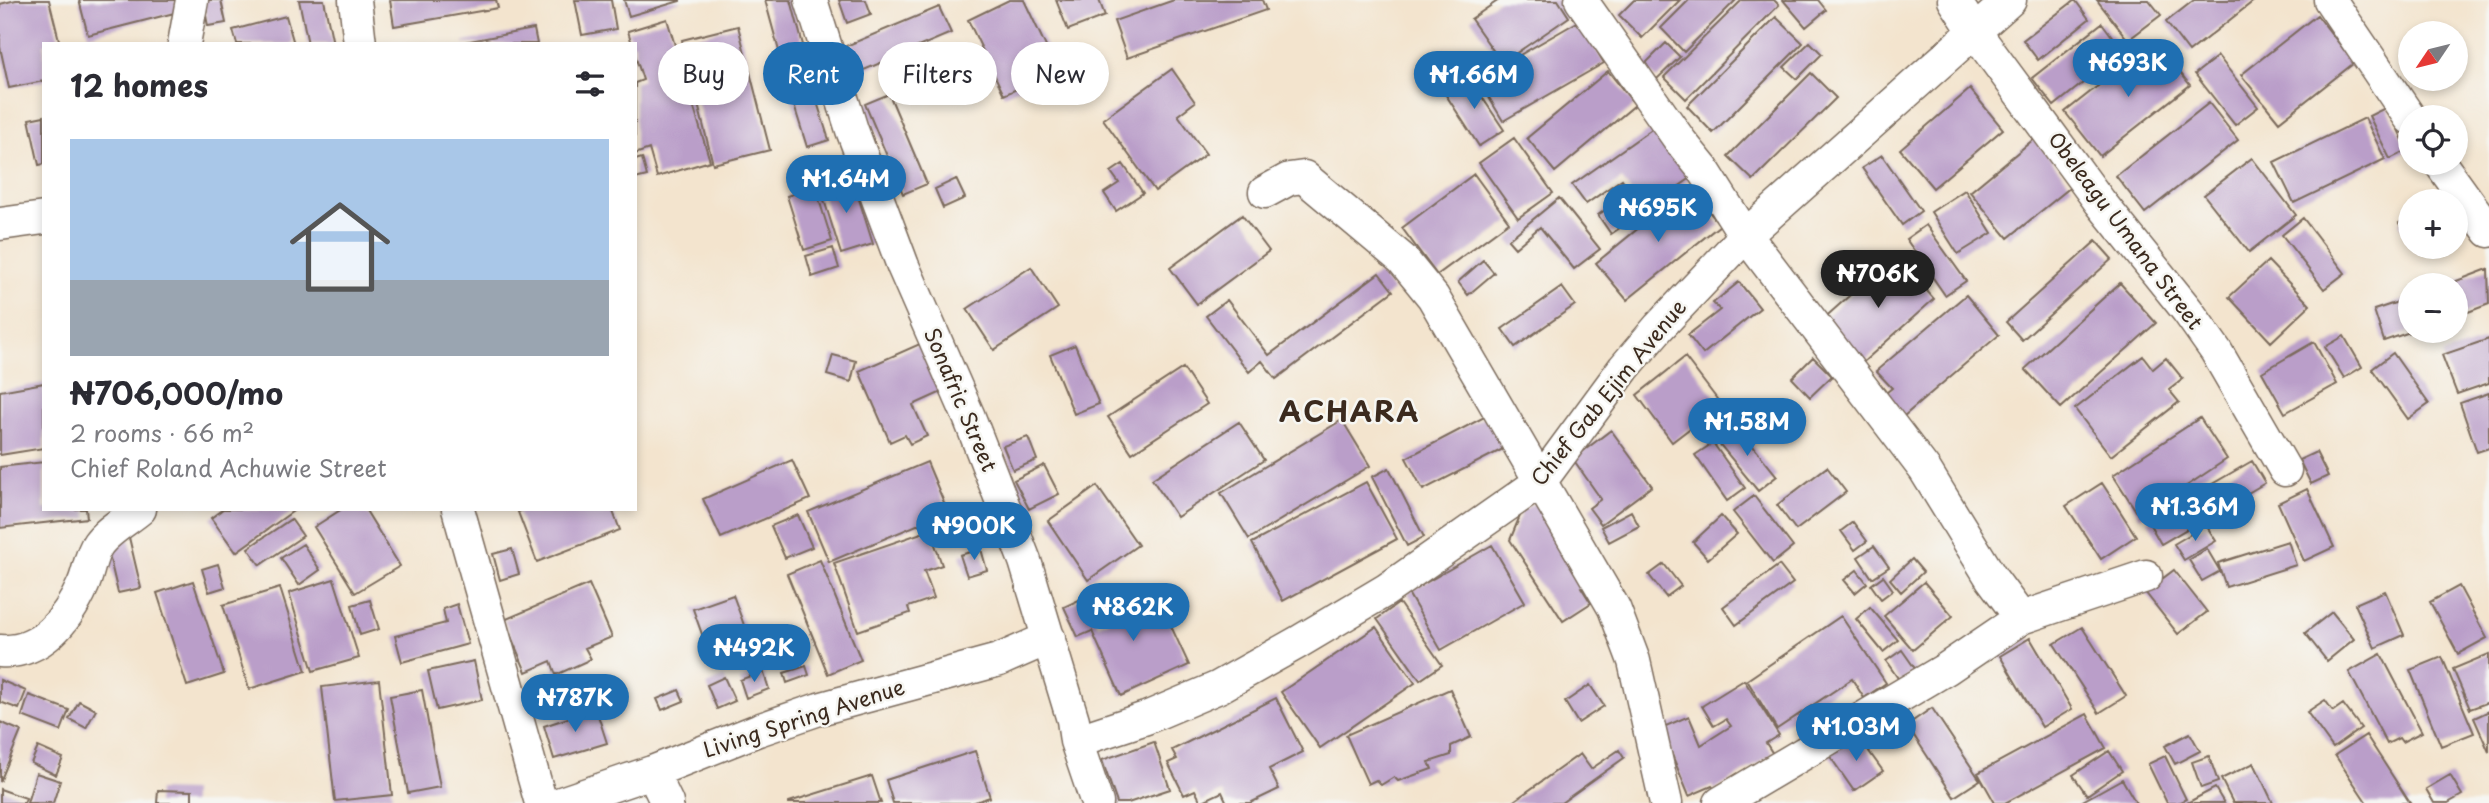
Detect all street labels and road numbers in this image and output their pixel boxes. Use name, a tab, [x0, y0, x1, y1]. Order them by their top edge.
street label: Obeleagu Umana Street	[2041, 124, 2212, 336]
street label: Chief Gab Ejim Avenue	[1522, 292, 1693, 492]
street label: Sonafric Street	[917, 322, 1007, 476]
street label: Living Spring Avenue	[699, 669, 908, 765]

